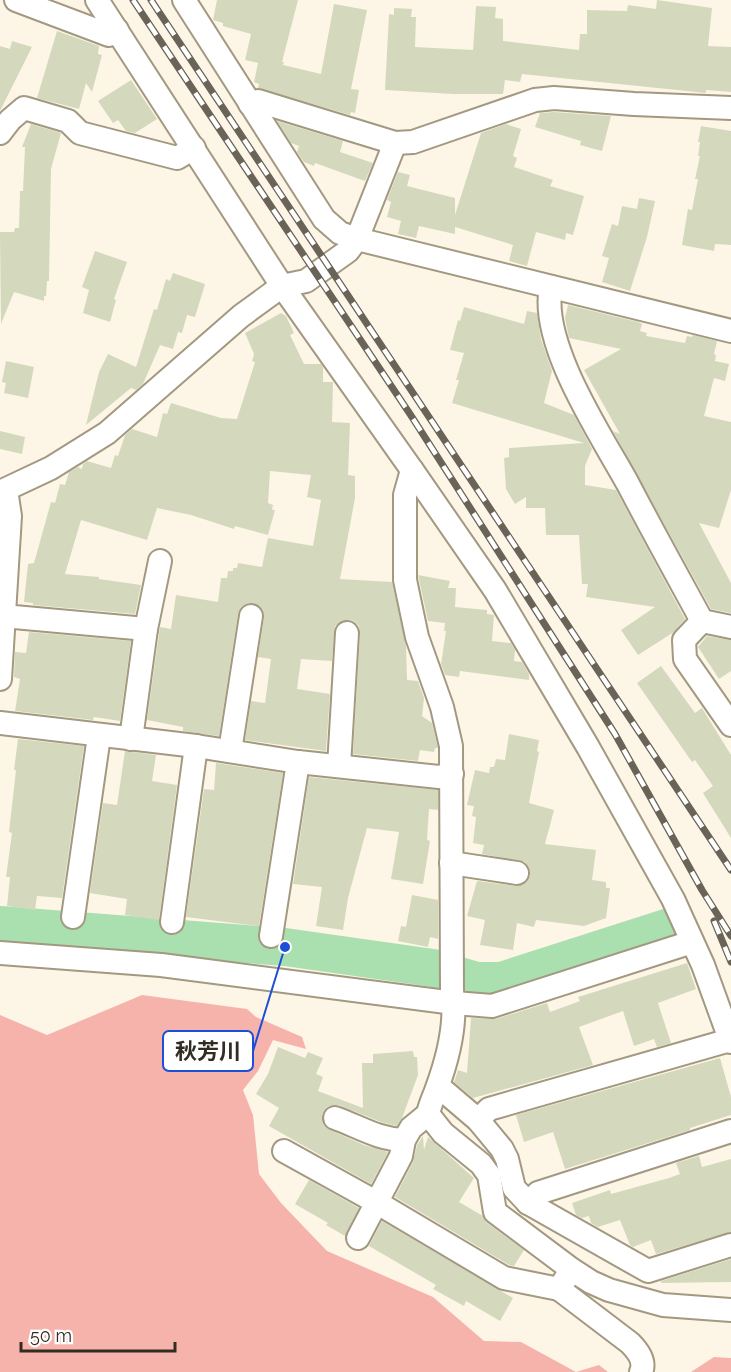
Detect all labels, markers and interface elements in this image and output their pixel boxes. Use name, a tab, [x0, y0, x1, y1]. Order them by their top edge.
callout: 秋芳川	[163, 1031, 253, 1071]
text: 秋芳川	[175, 1038, 241, 1064]
scale bar	[21, 1315, 176, 1353]
text: 50 m	[30, 1325, 72, 1346]

